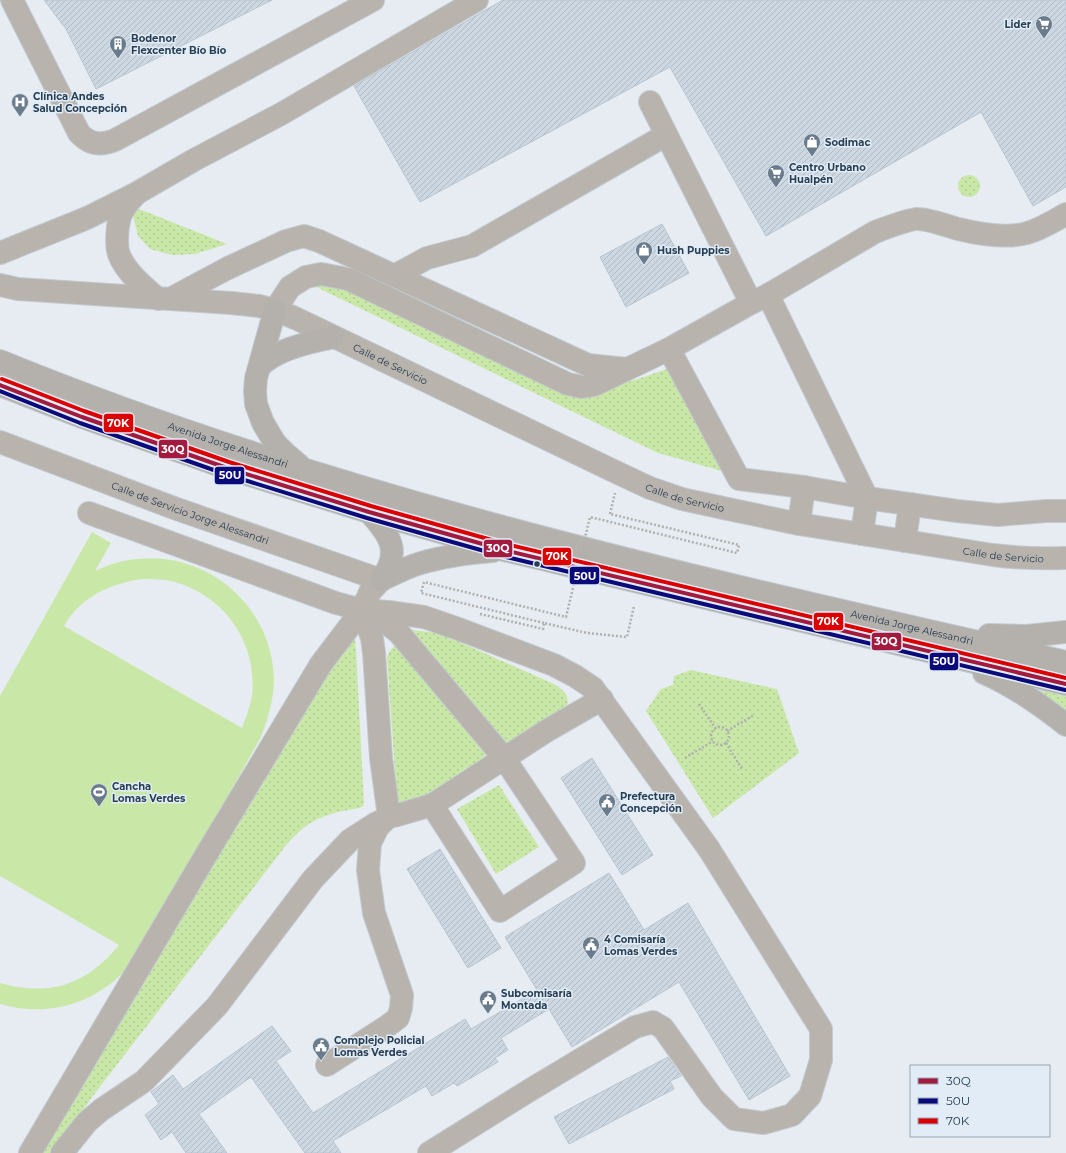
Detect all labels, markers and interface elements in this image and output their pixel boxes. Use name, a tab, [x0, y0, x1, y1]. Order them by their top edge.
supermarket icon: Lider	[1034, 14, 1054, 39]
place label: Lider	[1004, 18, 1032, 31]
place label: Bodenor Flexcenter Bío Bío	[131, 32, 227, 57]
building icon: Bodenor Flexcenter Bío Bío	[108, 34, 128, 59]
place label: Clínica Andes Salud Concepción	[33, 90, 127, 115]
hospital icon: Clínica Andes Salud Concepción	[10, 92, 30, 117]
shop icon: Sodimac	[802, 132, 822, 157]
place label: Sodimac	[825, 136, 871, 149]
place label: Centro Urbano Hualpén	[789, 161, 866, 186]
supermarket icon: Centro Urbano Hualpén	[766, 163, 786, 188]
shop icon: Hush Puppies	[634, 240, 654, 265]
place label: Hush Puppies	[657, 244, 730, 257]
street label: Calle de Servicio	[351, 341, 430, 388]
line badge: 70K	[103, 413, 134, 433]
text: 70K	[107, 416, 130, 430]
street label: Avenida Jorge Alessandri	[166, 419, 290, 471]
line badge: 30Q	[158, 439, 188, 459]
text: 30Q	[160, 442, 185, 456]
line badge: 50U	[214, 466, 245, 485]
text: 50U	[219, 468, 241, 482]
street label: Calle de Servicio Jorge Alessandri	[109, 479, 271, 548]
street label: Calle de Servicio	[643, 481, 726, 515]
line badge: 30Q	[483, 539, 513, 558]
text: 30Q	[485, 541, 510, 555]
street label: Calle de Servicio	[962, 544, 1044, 565]
line badge: 70K	[542, 547, 572, 566]
text: 70K	[546, 549, 569, 563]
unlabelled marker	[532, 559, 542, 569]
line badge: 50U	[569, 566, 600, 585]
text: 50U	[574, 569, 596, 583]
street label: Avenida Jorge Alessandri	[849, 607, 975, 648]
line badge: 70K	[813, 612, 844, 631]
text: 70K	[817, 614, 840, 628]
line badge: 30Q	[871, 632, 902, 651]
text: 30Q	[873, 634, 898, 648]
line badge: 50U	[929, 652, 959, 671]
text: 50U	[933, 654, 955, 668]
place label: Cancha Lomas Verdes	[112, 780, 186, 805]
sports icon: Cancha Lomas Verdes	[89, 782, 109, 807]
place label: Prefectura Concepción	[620, 790, 682, 815]
public building icon: Prefectura Concepción	[597, 792, 617, 817]
place label: 4 Comisaría Lomas Verdes	[604, 933, 678, 958]
public building icon: 4 Comisaría Lomas Verdes	[581, 935, 601, 960]
place label: Subcomisaría Montada	[501, 987, 572, 1012]
public building icon: Subcomisaría Montada	[478, 989, 498, 1014]
place label: Complejo Policial Lomas Verdes	[334, 1034, 425, 1059]
public building icon: Complejo Policial Lomas Verdes	[311, 1036, 331, 1061]
legend	[910, 1065, 1050, 1137]
text: 30Q	[946, 1073, 971, 1088]
text: 50U	[946, 1093, 970, 1108]
text: 70K	[946, 1113, 970, 1128]

